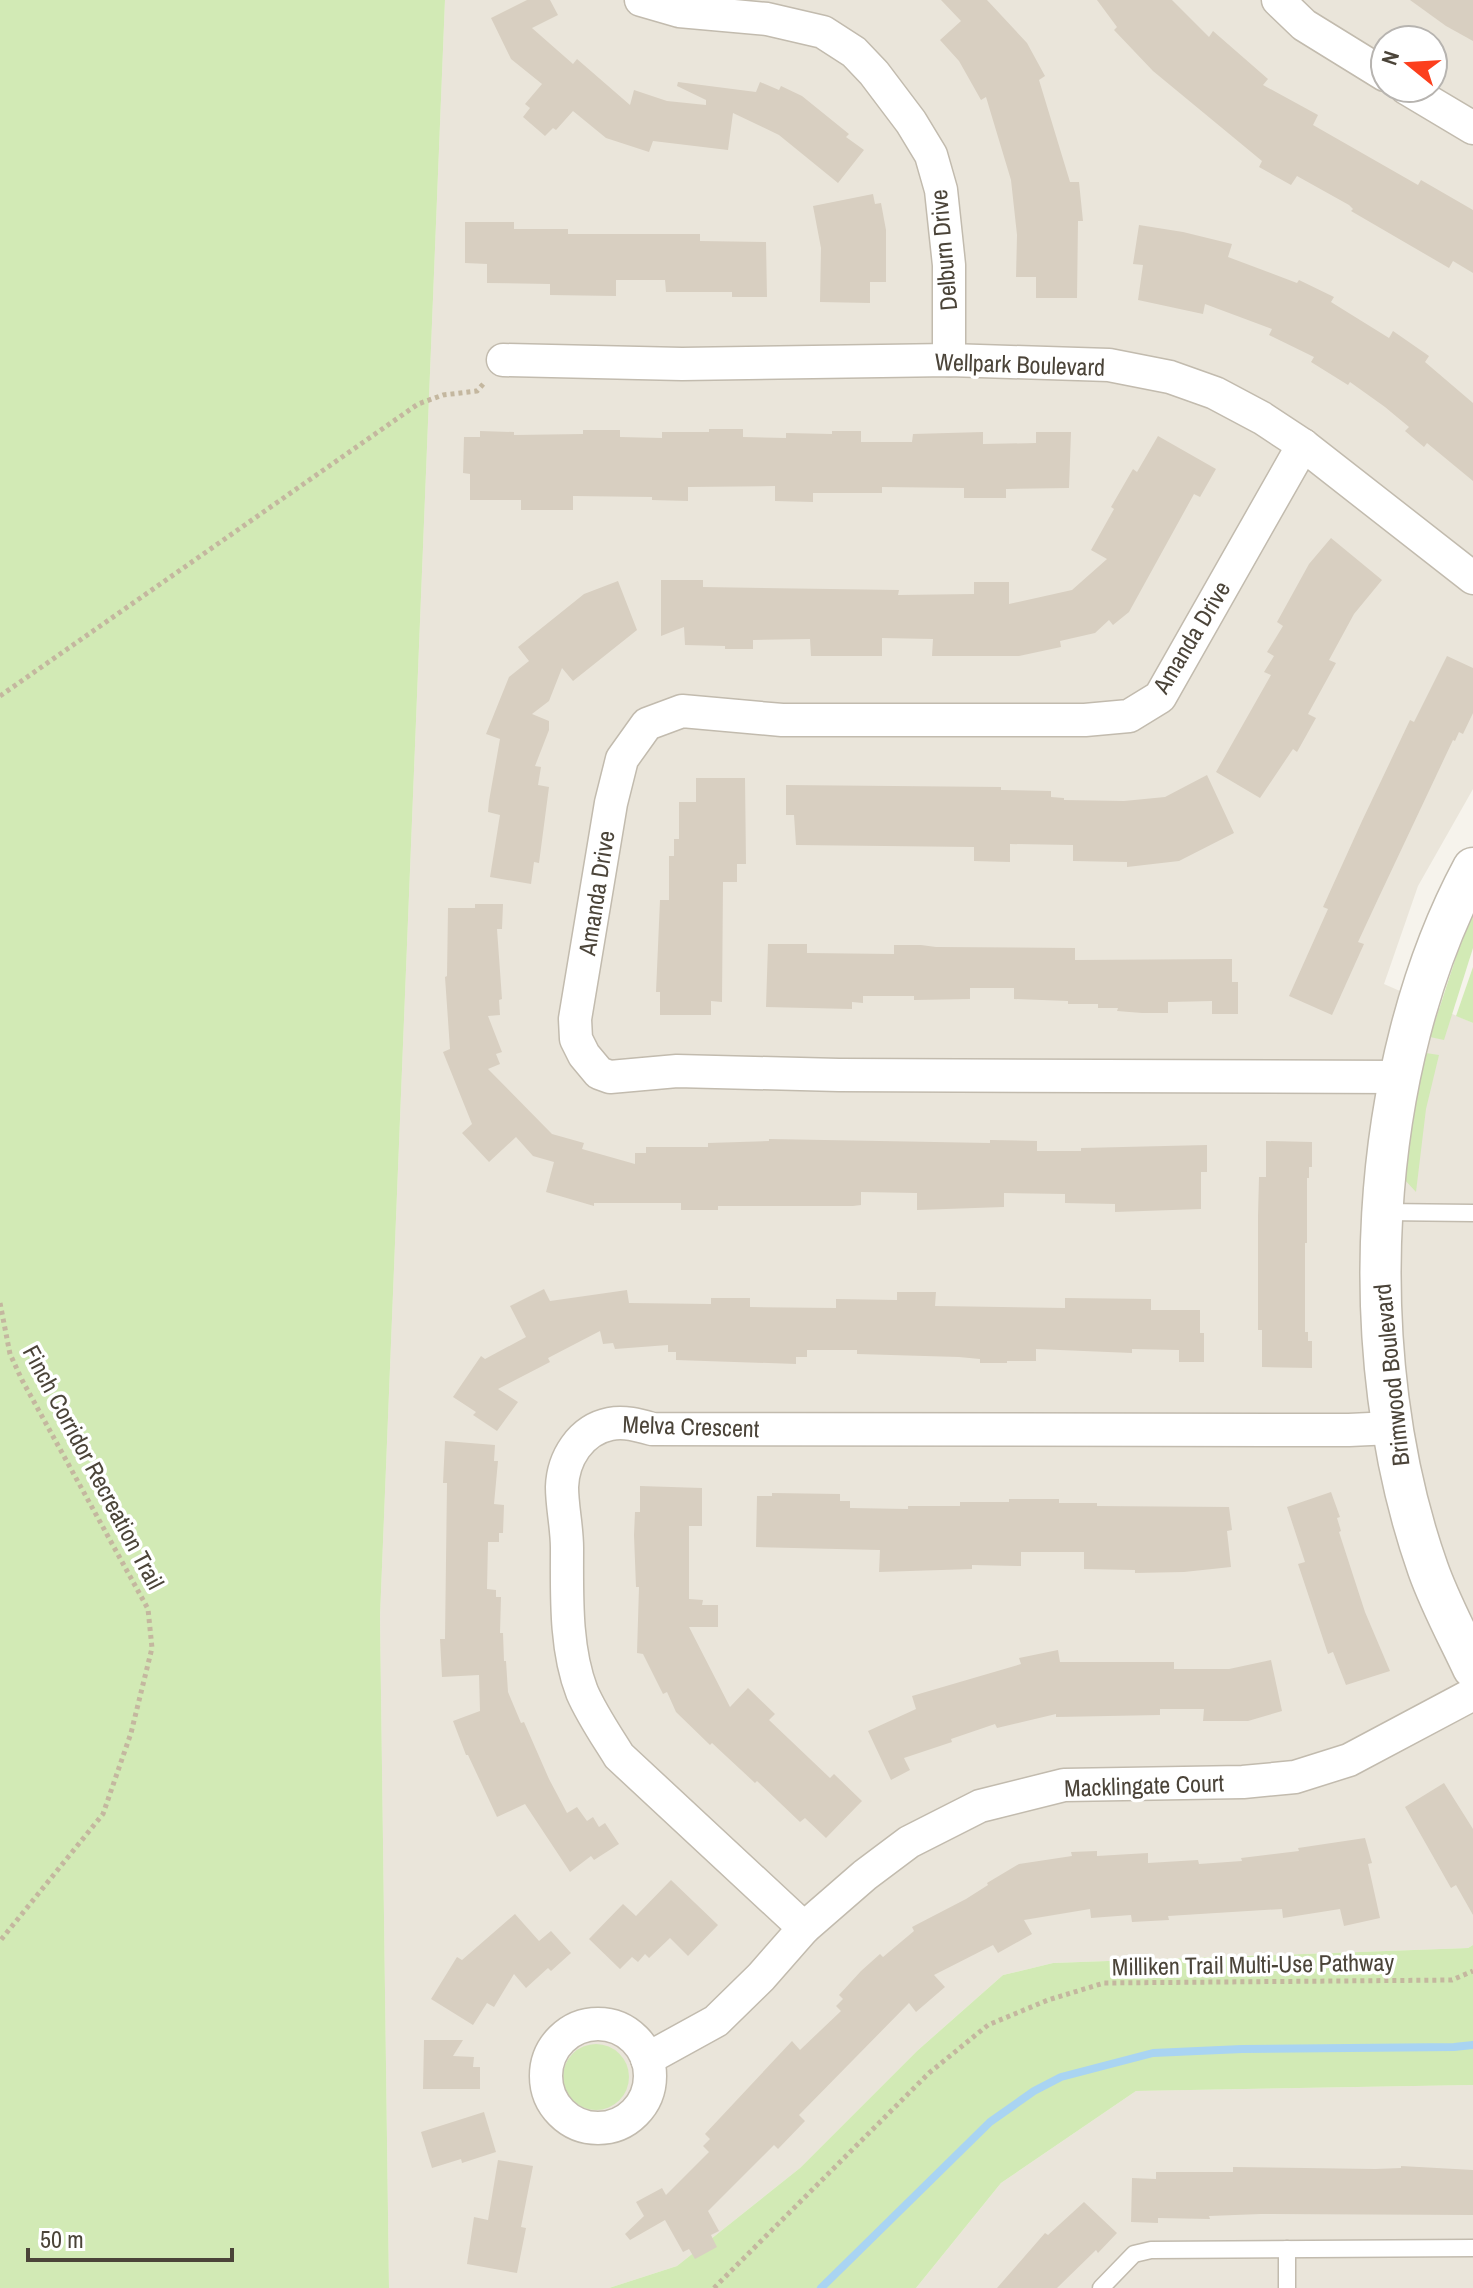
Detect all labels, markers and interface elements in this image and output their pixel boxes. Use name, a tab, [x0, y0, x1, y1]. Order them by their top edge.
north arrow	[1369, 24, 1449, 104]
text: N	[1374, 47, 1406, 69]
street label: Delburn Drive	[922, 188, 964, 312]
street label: Wellpark Boulevard	[934, 345, 1106, 383]
street label: Amanda Drive	[1144, 575, 1237, 700]
street label: Amanda Drive	[570, 828, 622, 959]
street label: Brimwood Boulevard	[1366, 1282, 1416, 1468]
street label: Finch Corridor Recreation Trail	[16, 1339, 172, 1595]
street label: Melva Crescent	[622, 1408, 760, 1444]
street label: Macklingate Court	[1064, 1766, 1225, 1804]
street label: Milliken Trail Multi-Use Pathway	[1112, 1946, 1395, 1982]
scale bar	[28, 2212, 232, 2262]
text: 50 m	[40, 2223, 84, 2255]

